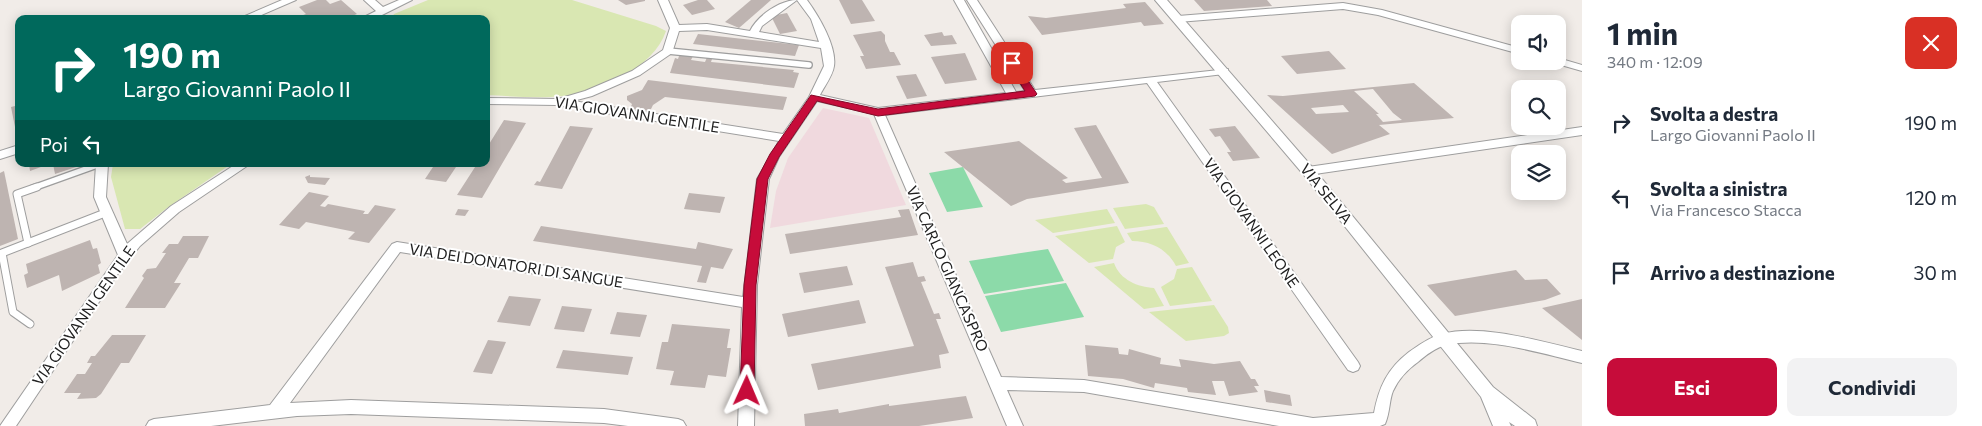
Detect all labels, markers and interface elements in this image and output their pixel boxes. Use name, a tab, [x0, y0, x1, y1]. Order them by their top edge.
text: 1 min	[1607, 14, 1678, 51]
map controls	[1511, 15, 1566, 200]
button: sound	[1511, 15, 1566, 70]
button: close	[1905, 17, 1957, 69]
text: 190 m	[123, 32, 221, 75]
icon: right	[40, 35, 105, 100]
pin	[991, 42, 1033, 84]
icon: arrive	[998, 49, 1026, 77]
text: 340 m · 12:09	[1607, 52, 1703, 71]
text: Largo Giovanni Paolo II	[123, 75, 351, 102]
button: search	[1511, 80, 1566, 135]
street label: VIA GIOVANNI GENTILE	[553, 92, 721, 136]
text: Svolta a destra	[1650, 102, 1778, 125]
icon: right	[1607, 109, 1635, 137]
text: 190 m	[1905, 111, 1957, 134]
text: Largo Giovanni Paolo II	[1650, 125, 1816, 144]
icon: left	[78, 130, 106, 158]
text: Poi	[40, 133, 68, 156]
button: layers	[1511, 145, 1566, 200]
street label: VIA GIOVANNI LEONE	[1200, 154, 1303, 291]
street label: VIA SELVA	[1297, 160, 1357, 227]
text: Svolta a sinistra	[1650, 177, 1788, 200]
street label: VIA CARLO GIANCASPRO	[903, 183, 993, 354]
icon: left	[1607, 184, 1635, 212]
text: 120 m	[1906, 186, 1957, 209]
text: Via Francesco Stacca	[1650, 200, 1802, 219]
street label: VIA DEI DONATORI DI SANGUE	[408, 239, 624, 291]
street label: VIA GIOVANNI GENTILE	[28, 242, 138, 389]
icon: arrive	[1607, 259, 1635, 287]
text: Arrivo a destinazione	[1650, 261, 1835, 284]
text: 30 m	[1914, 261, 1957, 284]
button: Esci	[1607, 358, 1777, 416]
button: Condividi	[1787, 358, 1957, 416]
position arrow	[720, 364, 772, 416]

